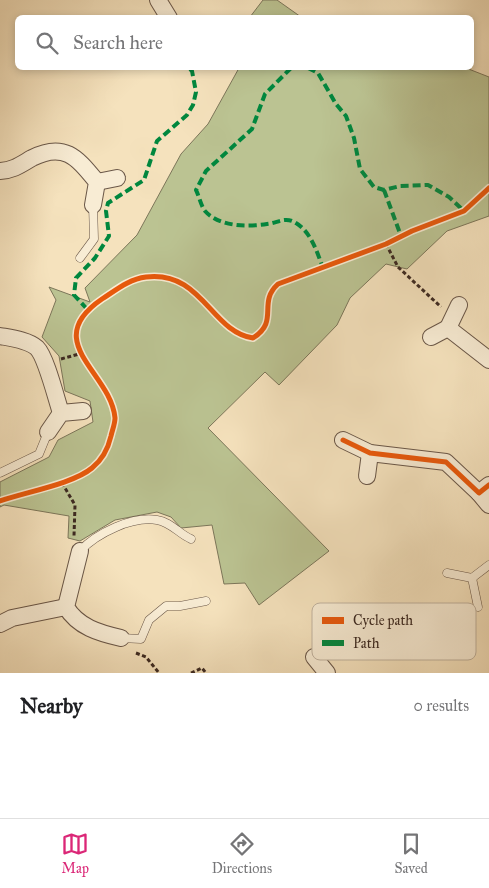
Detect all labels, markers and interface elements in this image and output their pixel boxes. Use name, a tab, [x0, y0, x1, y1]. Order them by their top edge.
search box	[15, 15, 474, 70]
icon: search	[33, 29, 61, 57]
text: Search here	[73, 31, 163, 54]
legend	[312, 603, 476, 660]
text: Cycle path	[353, 612, 413, 629]
text: Path	[353, 635, 380, 652]
text: Nearby	[20, 693, 83, 719]
text: 0 results	[414, 696, 469, 715]
tab: Map	[61, 830, 89, 877]
tab: Directions	[212, 830, 272, 877]
tab: Saved	[395, 830, 428, 877]

